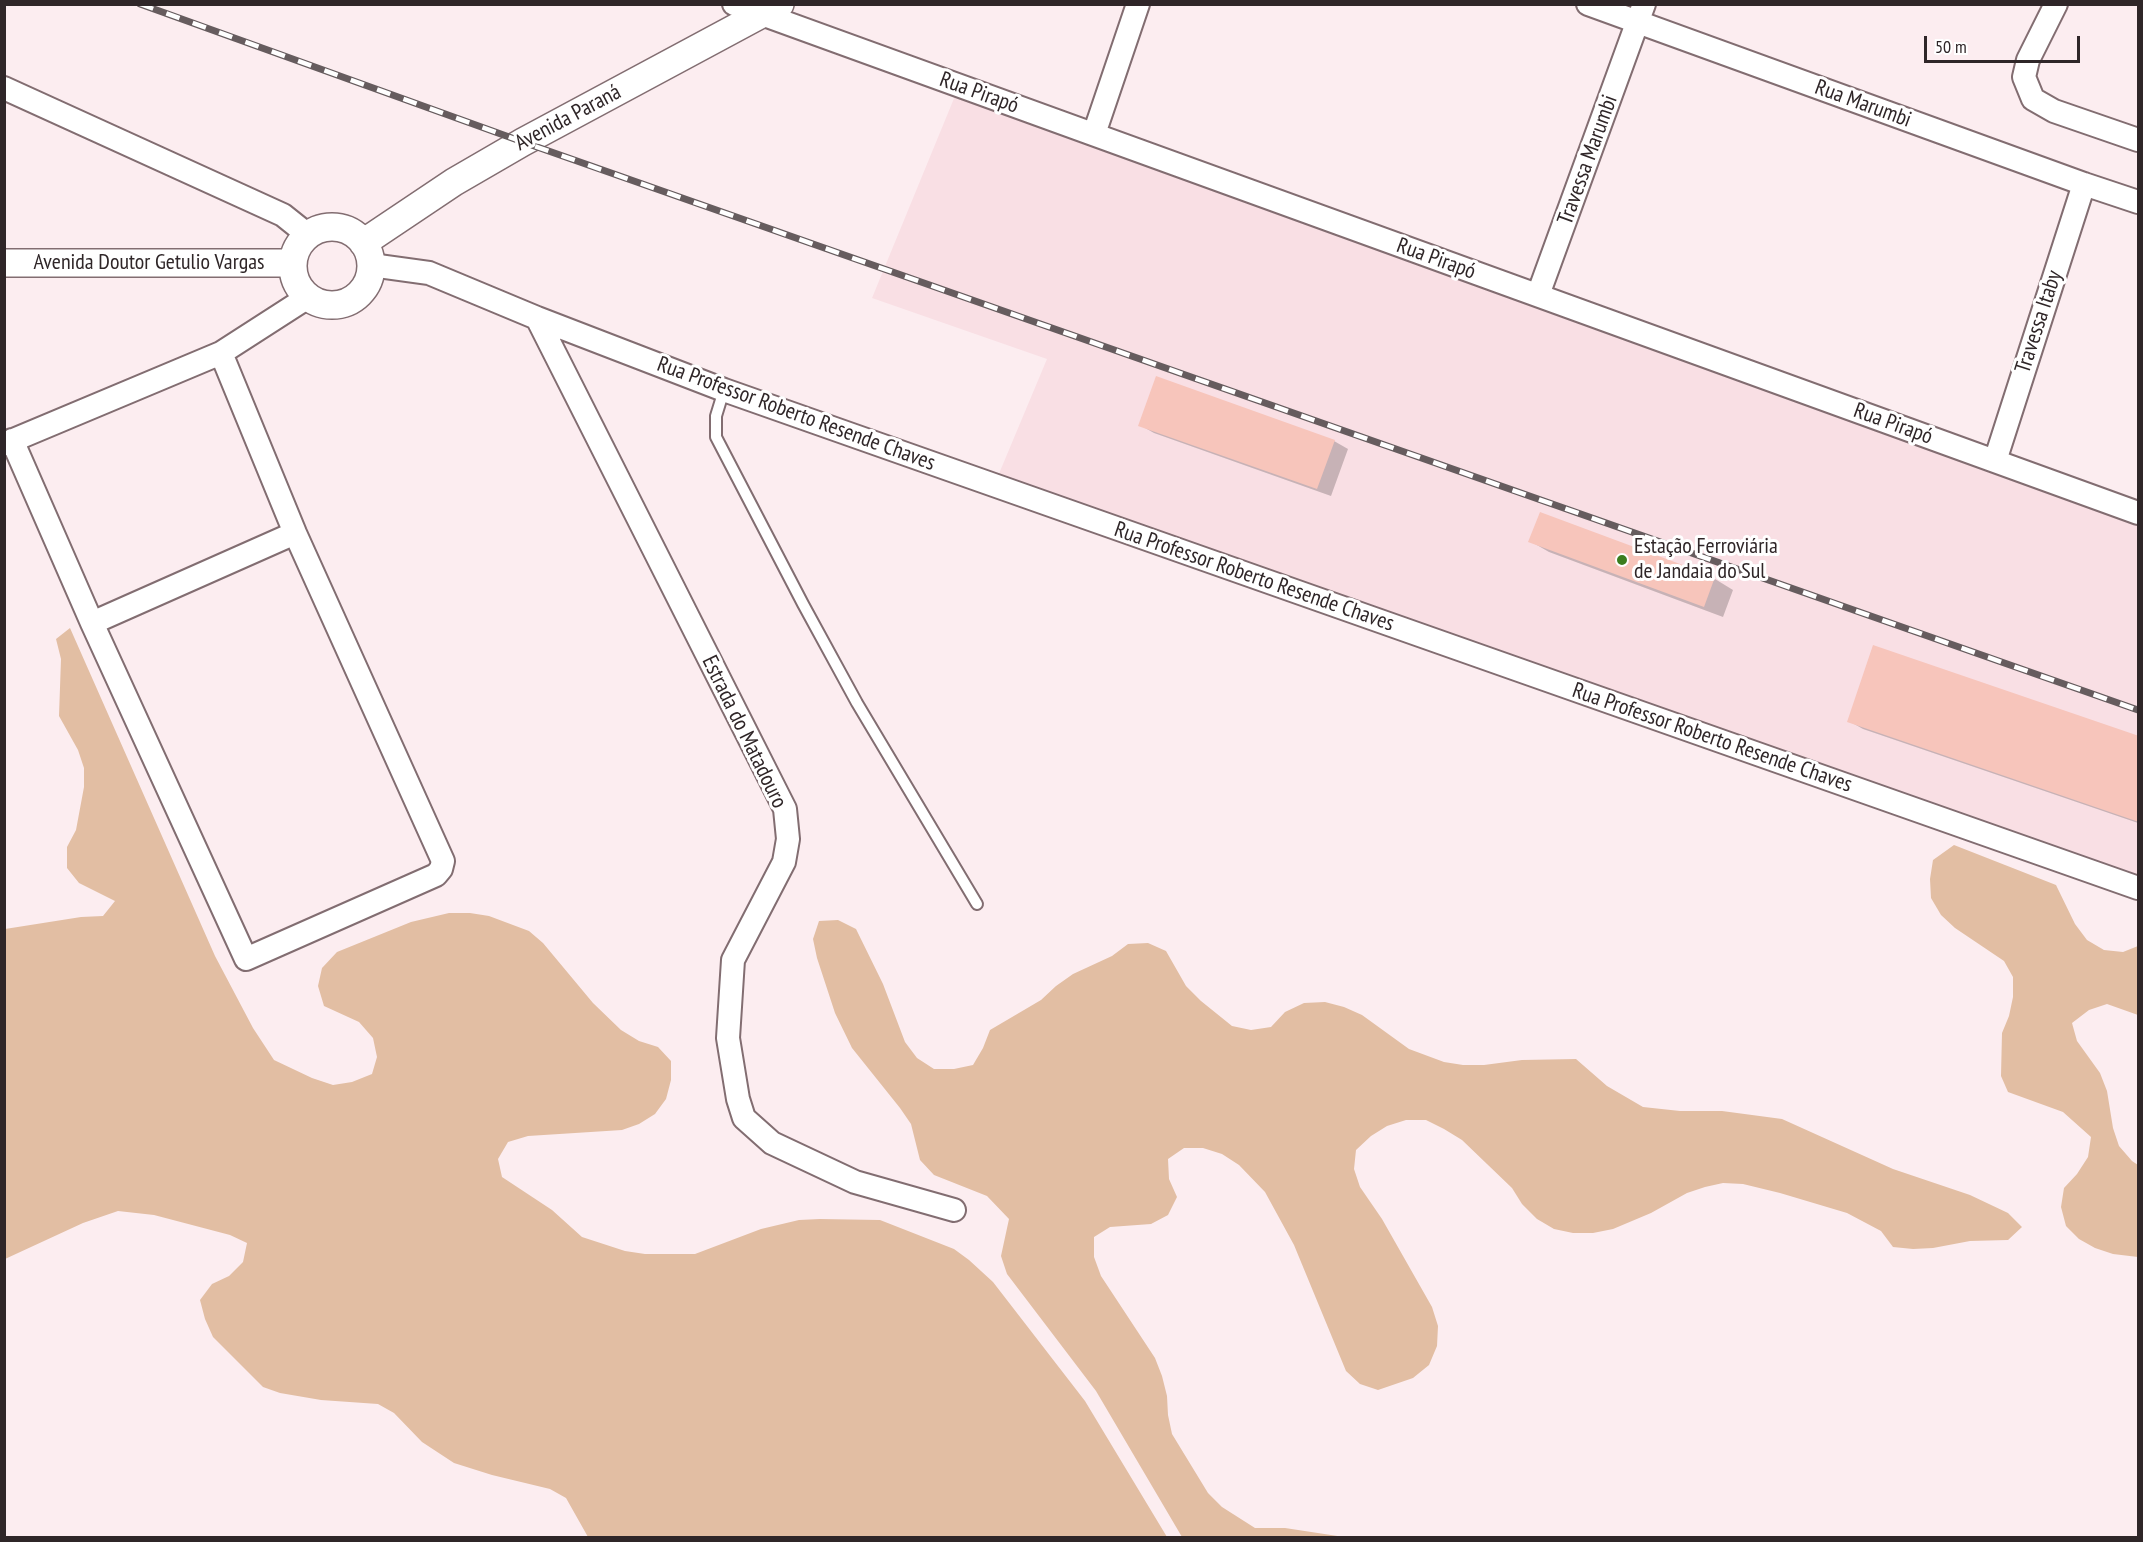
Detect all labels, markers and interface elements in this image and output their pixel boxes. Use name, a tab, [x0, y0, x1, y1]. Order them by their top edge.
scale bar	[1927, 24, 2083, 62]
text: 50 m	[1935, 35, 1967, 58]
street label: Rua Pirapó	[936, 67, 1022, 119]
street label: Rua Marumbi	[1811, 74, 1915, 134]
street label: Avenida Paraná	[511, 79, 625, 157]
street label: Travessa Marumbi	[1552, 92, 1624, 228]
street label: Rua Pirapó	[1393, 233, 1479, 285]
street label: Avenida Doutor Getulio Vargas	[34, 250, 264, 276]
street label: Travessa Itaby	[2010, 267, 2068, 377]
street label: Rua Professor Roberto Resende Chaves	[653, 351, 939, 477]
street label: Rua Pirapó	[1850, 398, 1936, 450]
street label: Rua Professor Roberto Resende Chaves	[1111, 517, 1397, 637]
place label: Estação Ferroviária de Jandaia do Sul	[1634, 534, 1778, 586]
marker: Estação Ferroviária de Jandaia do Sul	[1615, 553, 1629, 567]
street label: Estrada do Matadouro	[696, 652, 792, 812]
street label: Rua Professor Roberto Resende Chaves	[1569, 678, 1855, 798]

